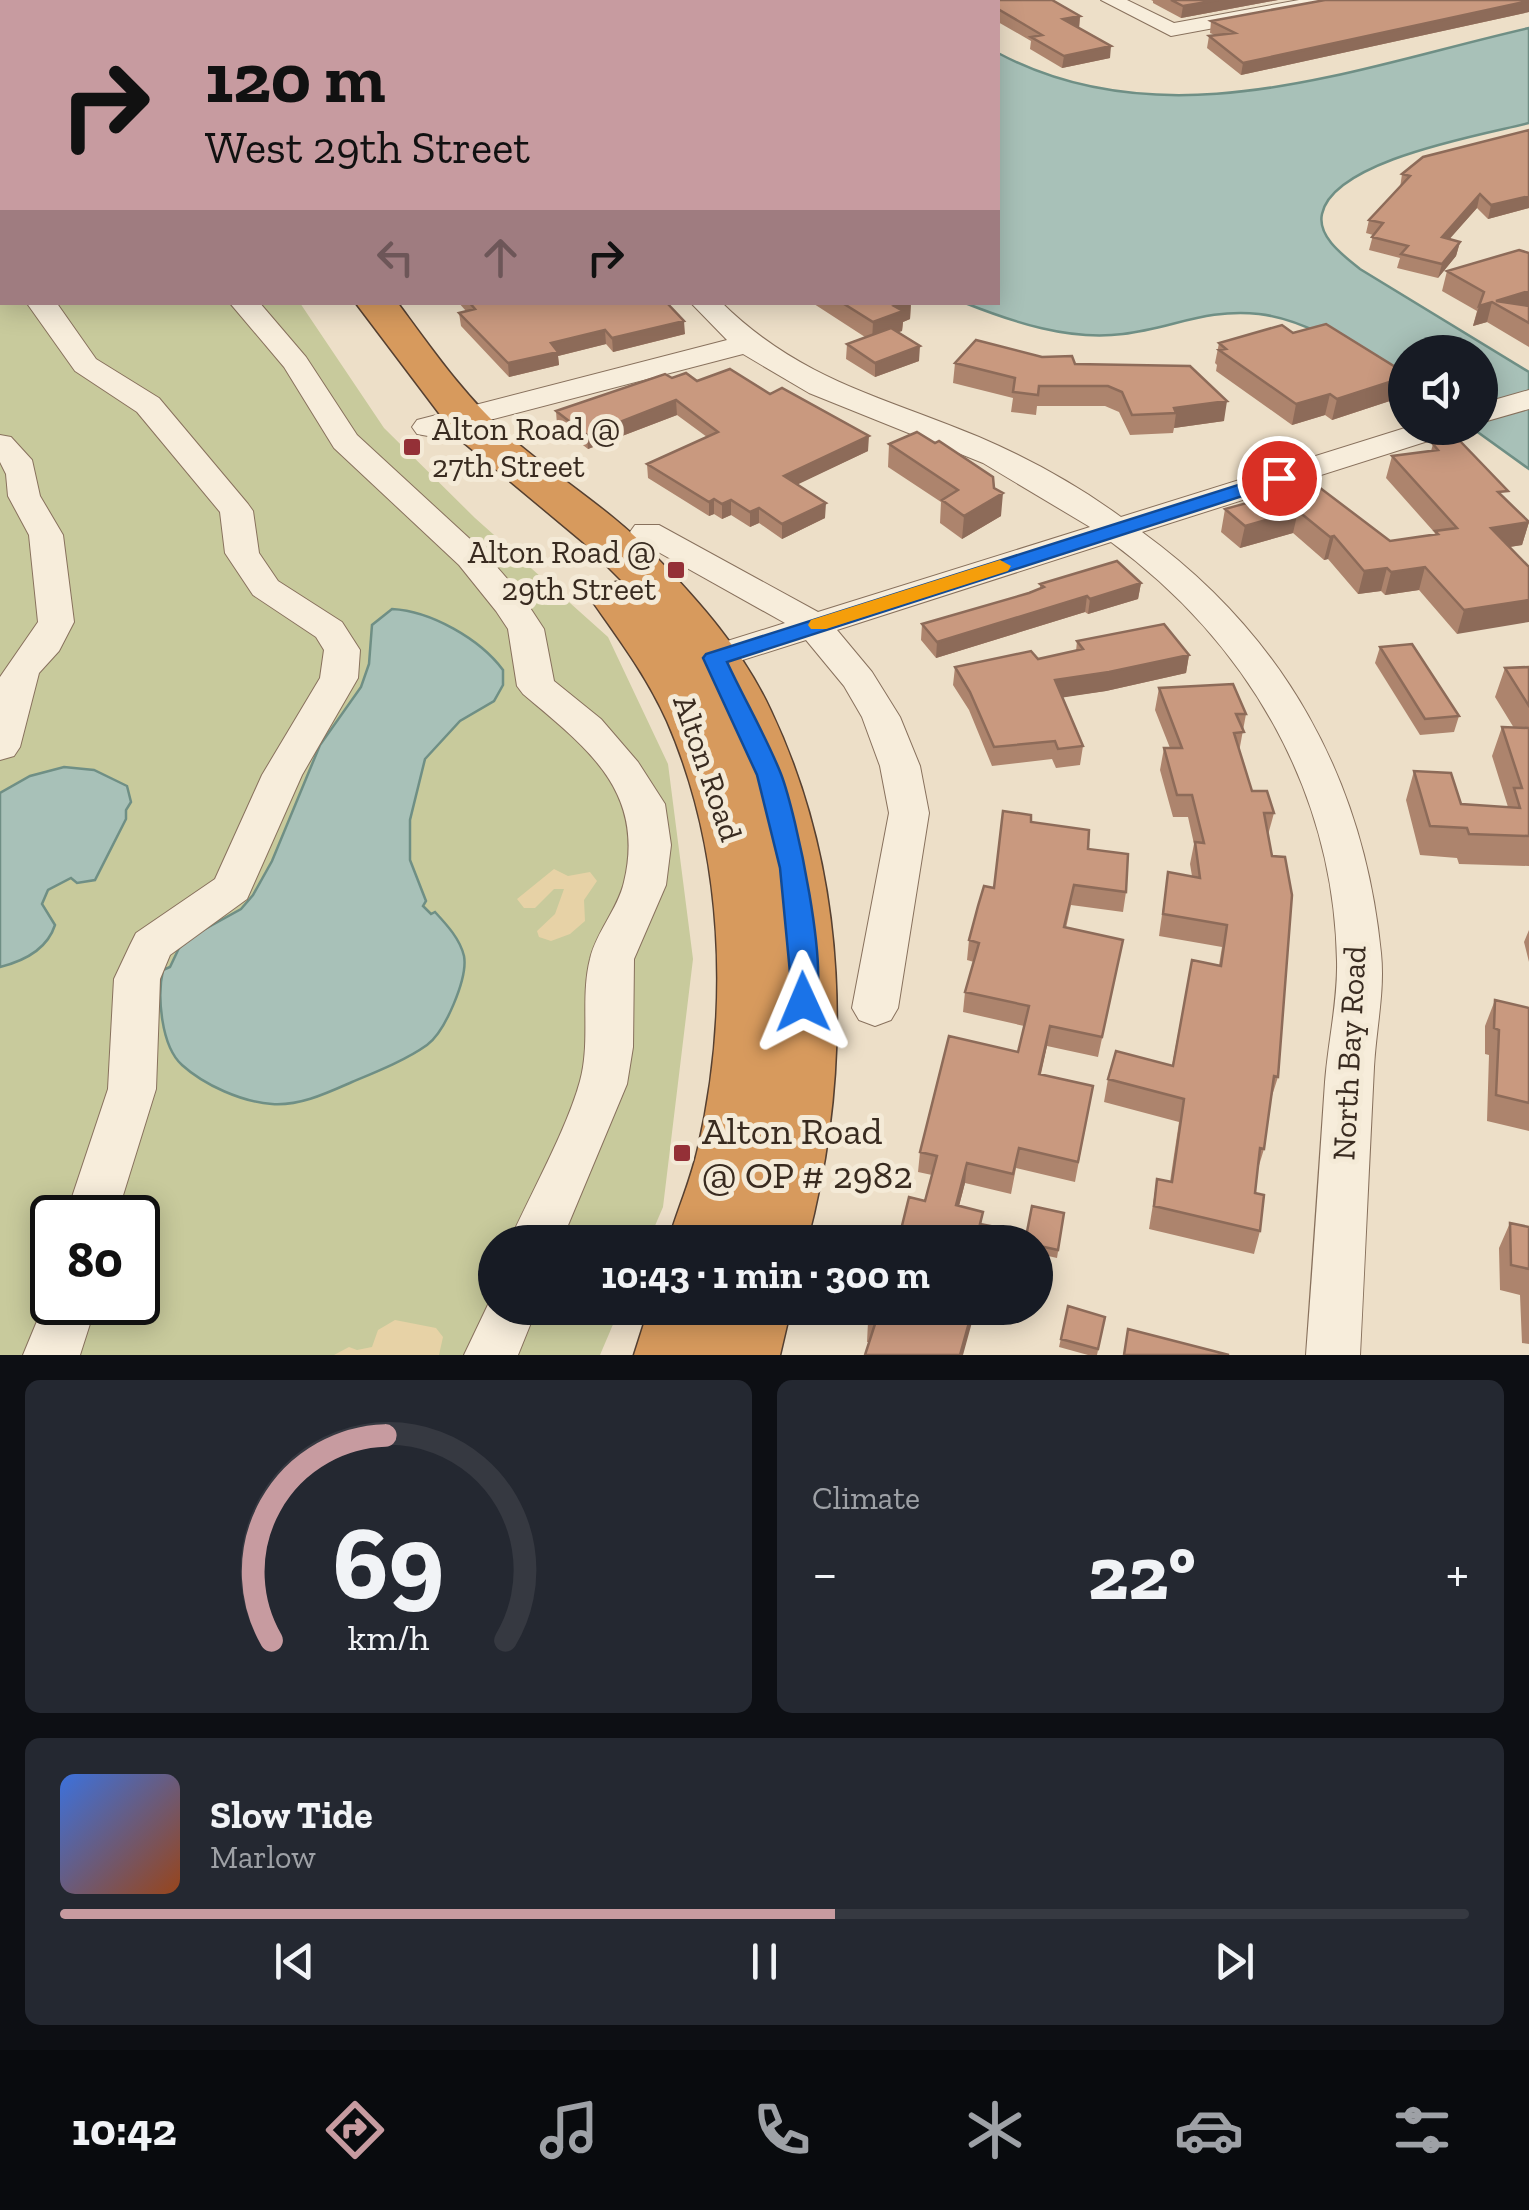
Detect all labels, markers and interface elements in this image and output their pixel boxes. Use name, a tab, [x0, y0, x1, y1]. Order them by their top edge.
text: 120 m	[205, 36, 386, 120]
icon: right	[40, 40, 170, 170]
text: West 29th Street	[205, 121, 530, 175]
icon: left	[368, 230, 423, 285]
icon: ahead	[473, 230, 528, 285]
icon: right	[578, 230, 633, 285]
map controls	[1388, 335, 1498, 445]
button: sound	[1388, 335, 1498, 445]
place label: Alton Road @ 27th Street	[432, 410, 620, 485]
marker: Alton Road @ 27th Street	[401, 436, 423, 458]
pin	[1237, 436, 1322, 521]
icon: arrive	[1252, 451, 1307, 506]
place label: Alton Road @ 29th Street	[468, 533, 656, 608]
marker: Alton Road @ 29th Street	[665, 559, 687, 581]
street label: Alton Road	[665, 690, 751, 846]
street label: North Bay Road	[1324, 944, 1374, 1161]
position arrow	[751, 950, 855, 1054]
place label: Alton Road @ OP # 2982	[702, 1108, 913, 1198]
marker: Alton Road @ OP # 2982	[671, 1142, 693, 1164]
speed limit sign: 80	[30, 1195, 160, 1325]
text: 10:43 · 1 min · 300 m	[601, 1252, 930, 1298]
text: Climate	[812, 1479, 920, 1517]
text: 69	[333, 1500, 444, 1625]
text: 22°	[1088, 1528, 1196, 1618]
text: −	[812, 1540, 838, 1606]
text: +	[1446, 1540, 1469, 1606]
text: km/h	[348, 1616, 429, 1659]
text: Slow Tide	[210, 1792, 373, 1838]
text: Marlow	[210, 1838, 316, 1876]
icon: previous	[267, 1934, 322, 1989]
icon: pause	[737, 1934, 792, 1989]
icon: next	[1207, 1934, 1262, 1989]
icon: directions	[320, 2095, 390, 2165]
icon: music	[534, 2095, 604, 2165]
icon: phone	[747, 2095, 817, 2165]
icon: climate	[960, 2095, 1030, 2165]
icon: car	[1174, 2095, 1244, 2165]
icon: filters	[1387, 2095, 1457, 2165]
text: 10:42	[72, 2103, 177, 2157]

